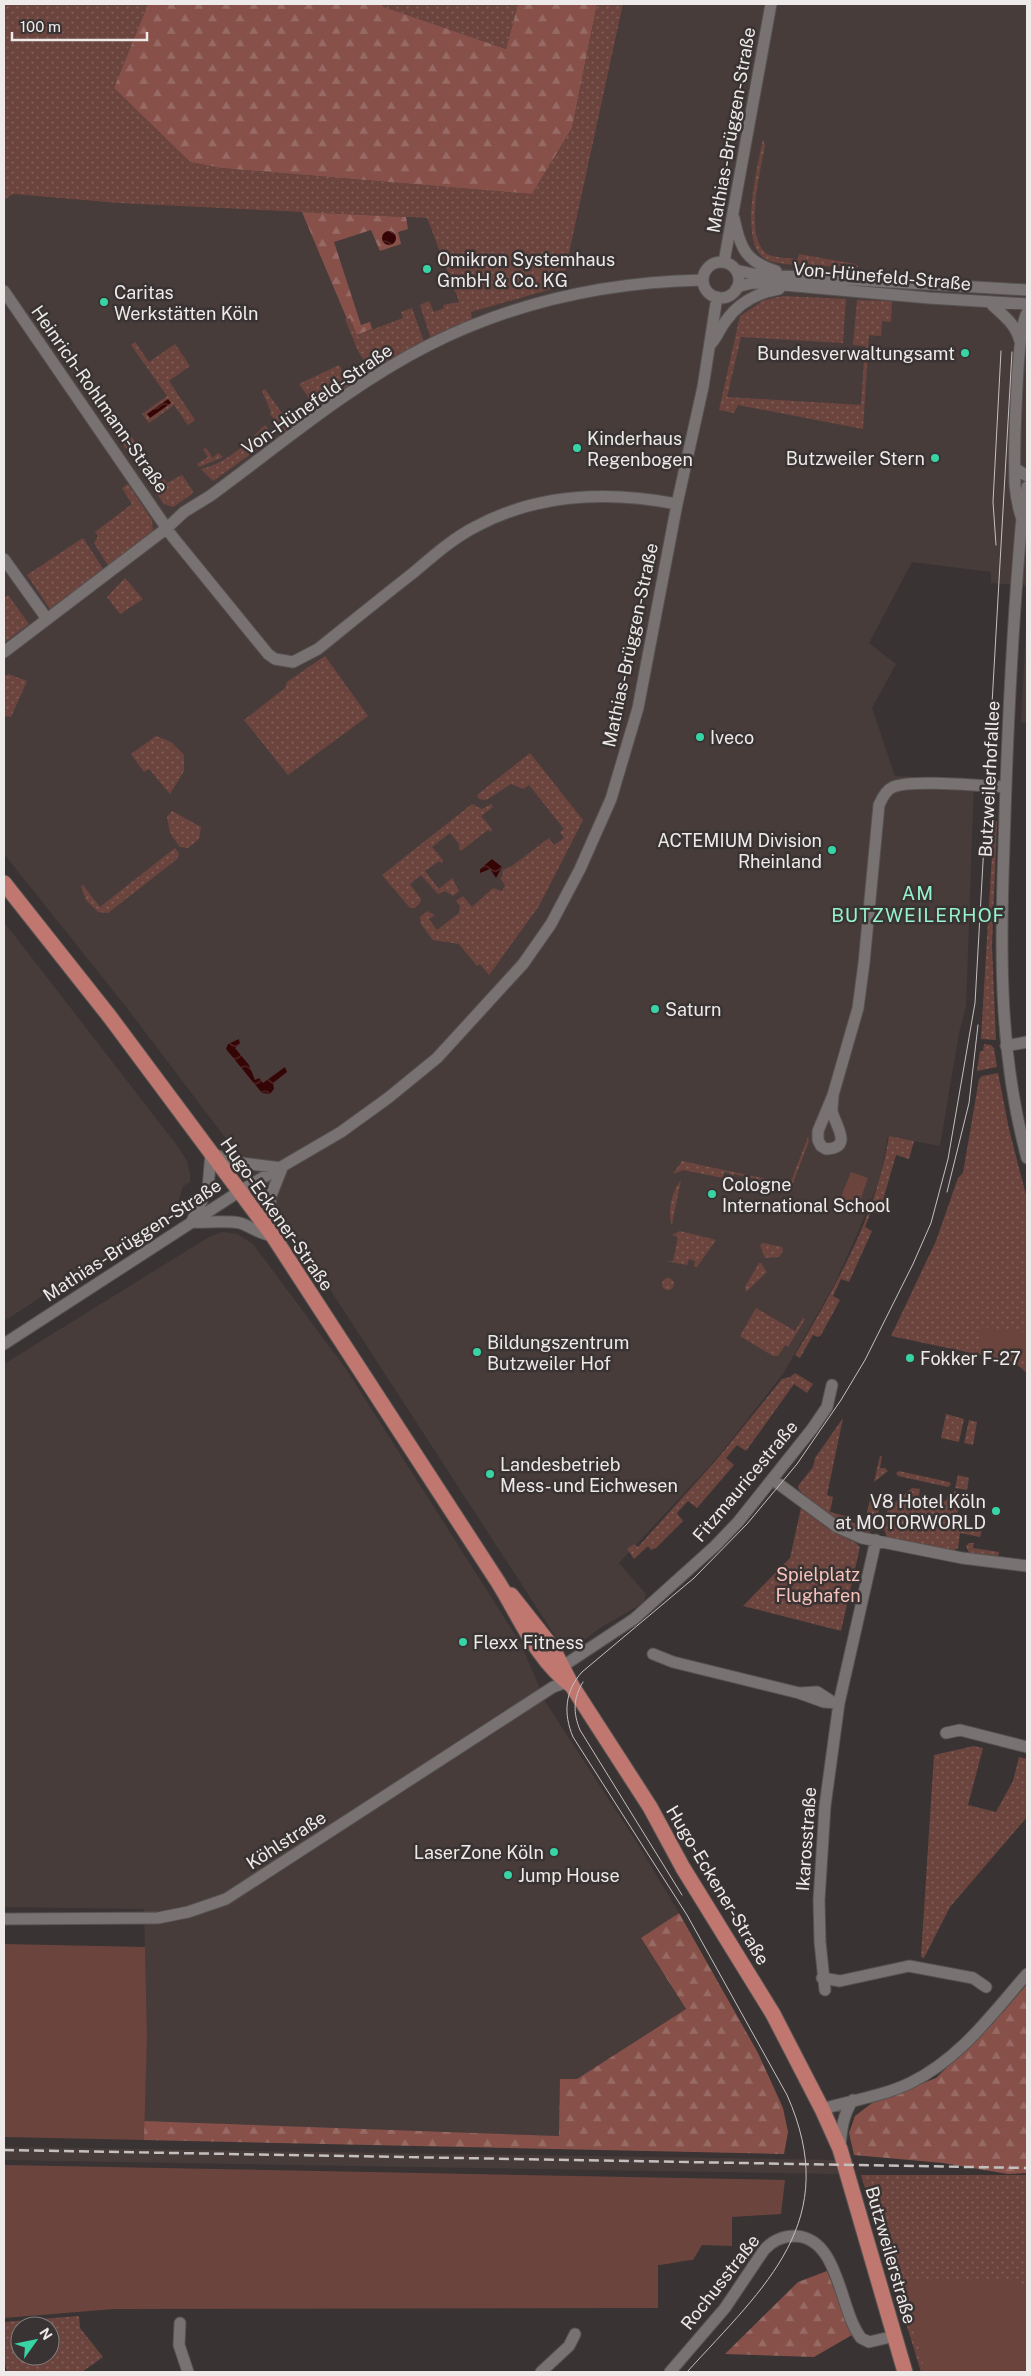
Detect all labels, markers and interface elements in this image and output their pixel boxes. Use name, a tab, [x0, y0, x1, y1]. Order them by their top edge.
scale bar	[12, 10, 148, 42]
text: 100 m	[20, 18, 61, 35]
street label: Mathias-Brüggen-Straße	[703, 26, 759, 234]
place label: Omikron Systemhaus GmbH & Co. KG	[437, 249, 615, 291]
street label: Von-Hünefeld-Straße	[792, 258, 972, 294]
marker: Omikron Systemhaus GmbH & Co. KG	[421, 263, 433, 275]
place label: Caritas Werkstätten Köln	[114, 282, 258, 324]
marker: Caritas Werkstätten Köln	[98, 296, 110, 308]
street label: Heinrich-Rohlmann-Straße	[27, 301, 173, 497]
street label: Von-Hünefeld-Straße	[238, 339, 396, 459]
place label: Bundesverwaltungsamt	[757, 343, 955, 364]
marker: Bundesverwaltungsamt	[959, 347, 971, 359]
place label: Kinderhaus Regenbogen	[587, 428, 693, 470]
marker: Kinderhaus Regenbogen	[571, 442, 583, 454]
place label: Butzweiler Stern	[786, 448, 925, 469]
marker: Butzweiler Stern	[929, 452, 941, 464]
street label: Mathias-Brüggen-Straße	[598, 541, 662, 749]
street label: Butzweilerhofallee	[974, 700, 1004, 858]
place label: Iveco	[710, 727, 754, 748]
marker: Iveco	[694, 731, 706, 743]
place label: ACTEMIUM Division Rheinland	[657, 830, 822, 872]
marker: ACTEMIUM Division Rheinland	[826, 844, 838, 856]
district label: AM BUTZWEILERHOF	[831, 882, 1005, 926]
place label: Saturn	[665, 999, 721, 1020]
marker: Saturn	[649, 1003, 661, 1015]
street label: Hugo-Eckener-Straße	[216, 1133, 338, 1295]
street label: Mathias-Brüggen-Straße	[39, 1174, 225, 1306]
place label: Cologne International School	[722, 1174, 891, 1216]
marker: Cologne International School	[706, 1188, 718, 1200]
place label: Bildungszentrum Butzweiler Hof	[487, 1332, 629, 1374]
marker: Bildungszentrum Butzweiler Hof	[471, 1346, 483, 1358]
place label: Fokker F-27	[920, 1348, 1021, 1369]
marker: Fokker F-27	[904, 1352, 916, 1364]
street label: Fitzmauricestraße	[688, 1416, 802, 1546]
place label: Landesbetrieb Mess- und Eichwesen	[500, 1454, 678, 1496]
marker: Landesbetrieb Mess- und Eichwesen	[484, 1468, 496, 1480]
place label: V8 Hotel Köln at MOTORWORLD	[835, 1491, 986, 1533]
marker: V8 Hotel Köln at MOTORWORLD	[990, 1505, 1002, 1517]
park label: Spielplatz Flughafen	[775, 1564, 861, 1606]
place label: Flexx Fitness	[473, 1632, 584, 1653]
marker: Flexx Fitness	[457, 1636, 469, 1648]
street label: Ikarosstraße	[792, 1786, 820, 1892]
street label: Hugo-Eckener-Straße	[662, 1802, 774, 1968]
street label: Köhlstraße	[242, 1806, 330, 1874]
place label: LaserZone Köln	[414, 1842, 544, 1863]
marker: LaserZone Köln	[548, 1846, 560, 1858]
place label: Jump House	[518, 1865, 620, 1886]
marker: Jump House	[502, 1869, 514, 1881]
street label: Butzweilerstraße	[861, 2184, 921, 2326]
street label: Rochusstraße	[676, 2230, 764, 2334]
north arrow	[10, 2316, 60, 2366]
text: N	[36, 2325, 56, 2343]

